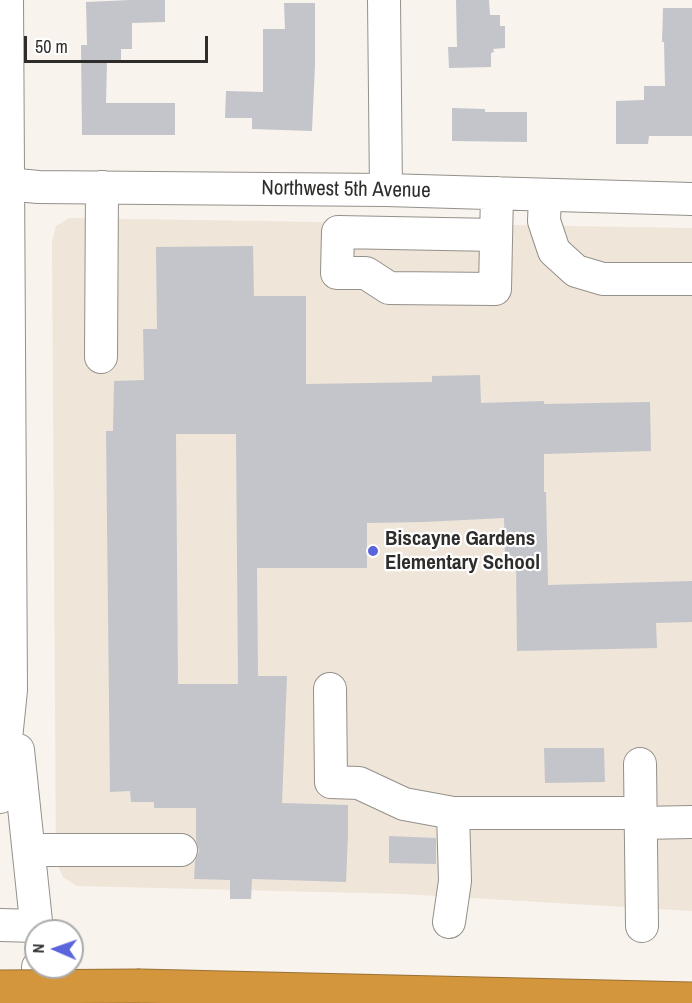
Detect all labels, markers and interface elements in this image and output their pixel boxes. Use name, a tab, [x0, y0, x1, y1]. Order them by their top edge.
scale bar	[27, 24, 212, 62]
text: 50 m	[35, 34, 68, 59]
street label: Northwest 5th Avenue	[261, 176, 431, 204]
place label: Biscayne Gardens Elementary School	[385, 526, 540, 576]
marker: Biscayne Gardens Elementary School	[366, 544, 380, 558]
north arrow	[24, 919, 84, 979]
text: N	[27, 943, 49, 954]

